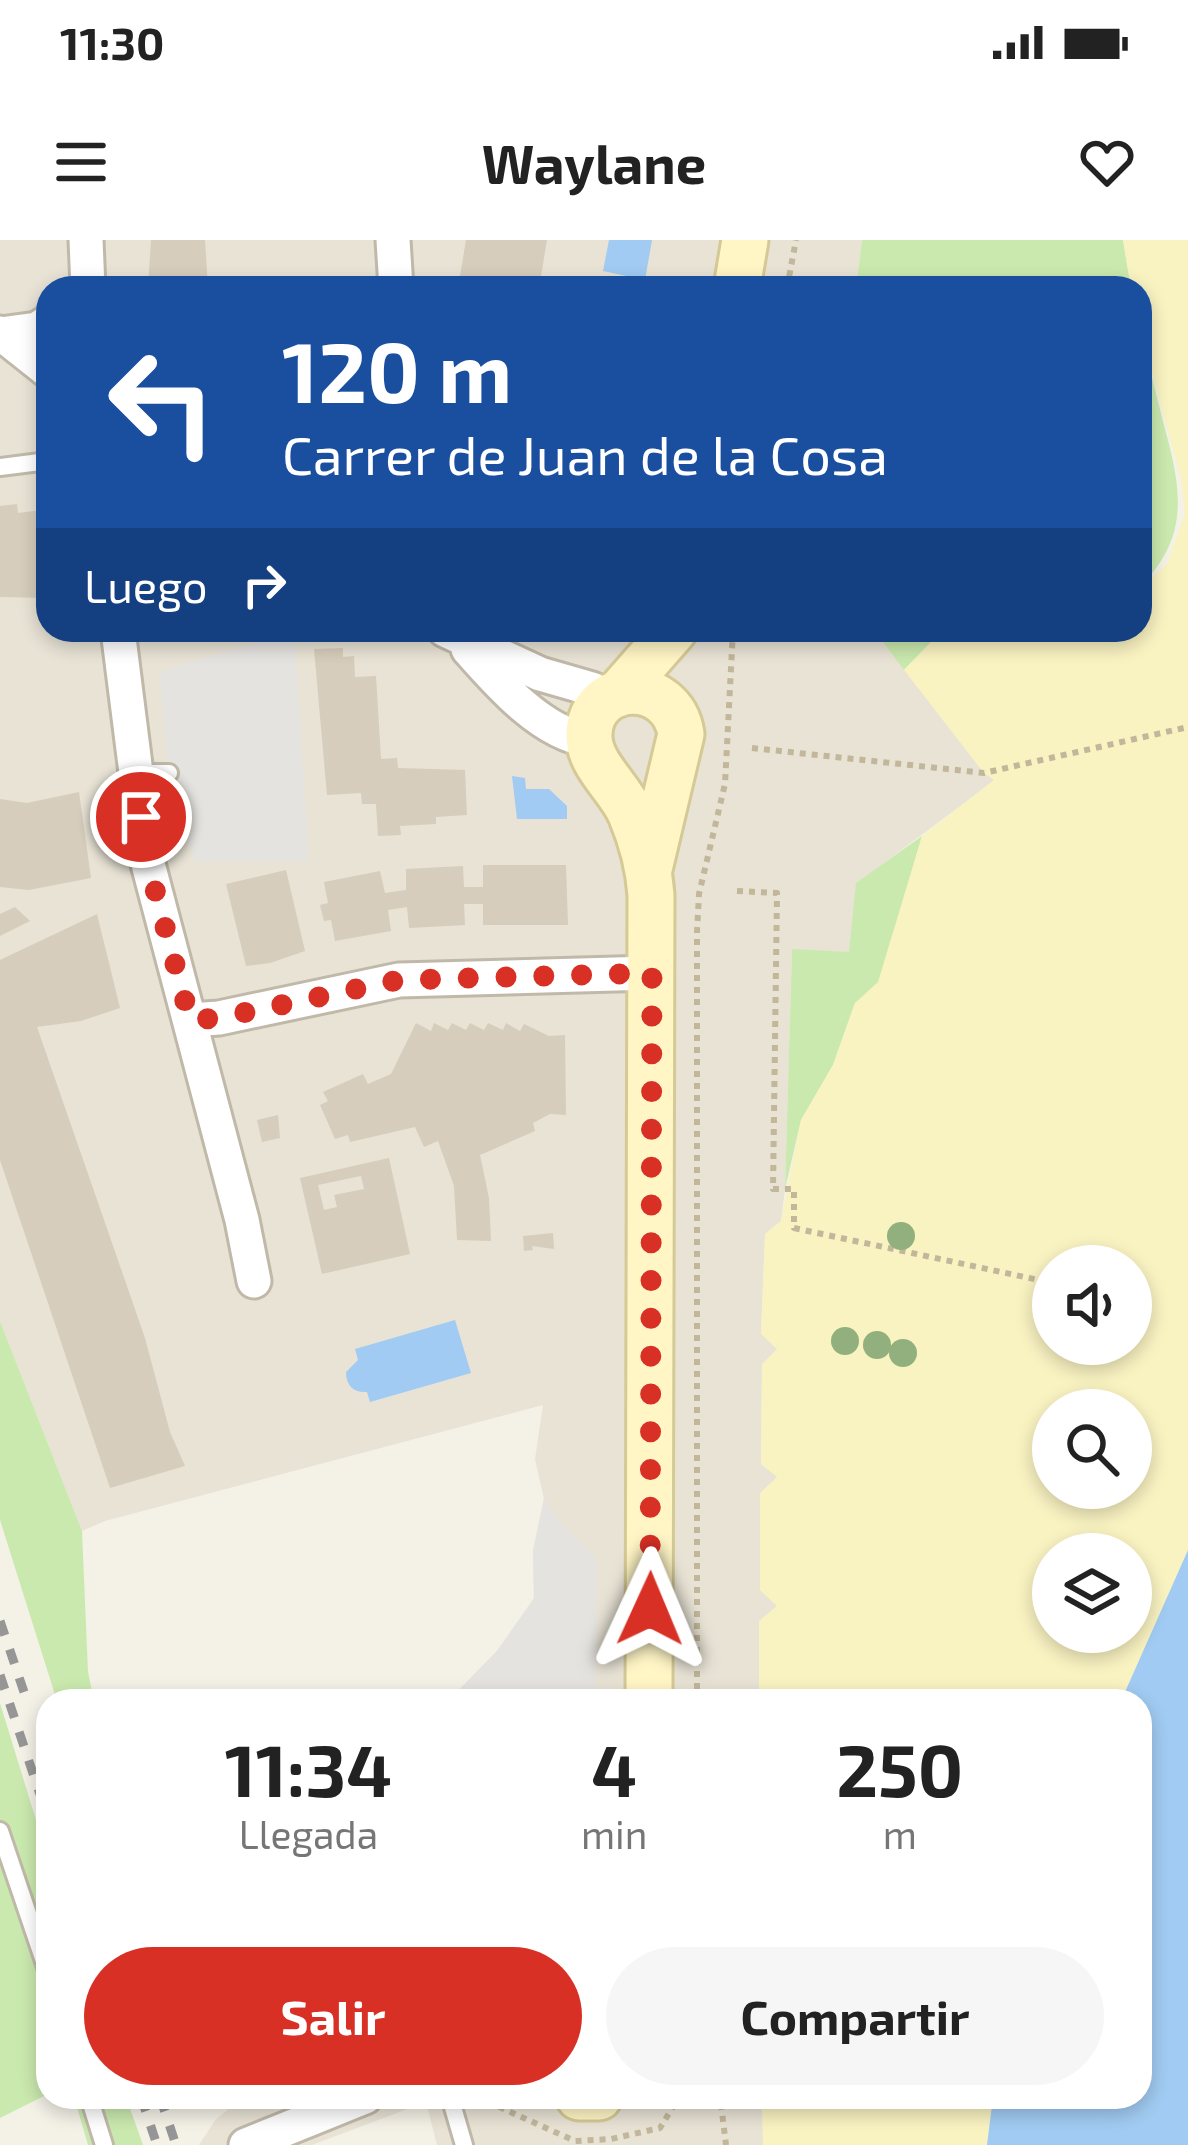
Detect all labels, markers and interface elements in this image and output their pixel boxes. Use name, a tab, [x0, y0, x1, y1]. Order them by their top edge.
text: 11:30	[60, 15, 164, 69]
icon: menu	[48, 129, 114, 195]
icon: heart	[1074, 129, 1140, 195]
text: Waylane	[482, 130, 706, 195]
text: 120 m	[282, 319, 512, 420]
icon: left	[84, 324, 240, 480]
text: Carrer de Juan de la Cosa	[282, 421, 888, 486]
icon: right	[231, 552, 297, 618]
text: Luego	[84, 558, 207, 612]
pin	[90, 766, 192, 868]
icon: arrive	[108, 784, 174, 850]
map controls	[1032, 1245, 1152, 1653]
button: sound	[1032, 1245, 1152, 1365]
button: search	[1032, 1389, 1152, 1509]
button: layers	[1032, 1533, 1152, 1653]
position arrow	[587, 1546, 713, 1672]
text: 11:34	[225, 1725, 392, 1811]
text: 4	[591, 1725, 637, 1811]
text: 250	[836, 1725, 963, 1811]
text: Llegada	[239, 1810, 378, 1857]
text: min	[581, 1810, 647, 1857]
text: m	[883, 1810, 917, 1857]
button: Salir	[84, 1947, 582, 2085]
button: Compartir	[606, 1947, 1104, 2085]

